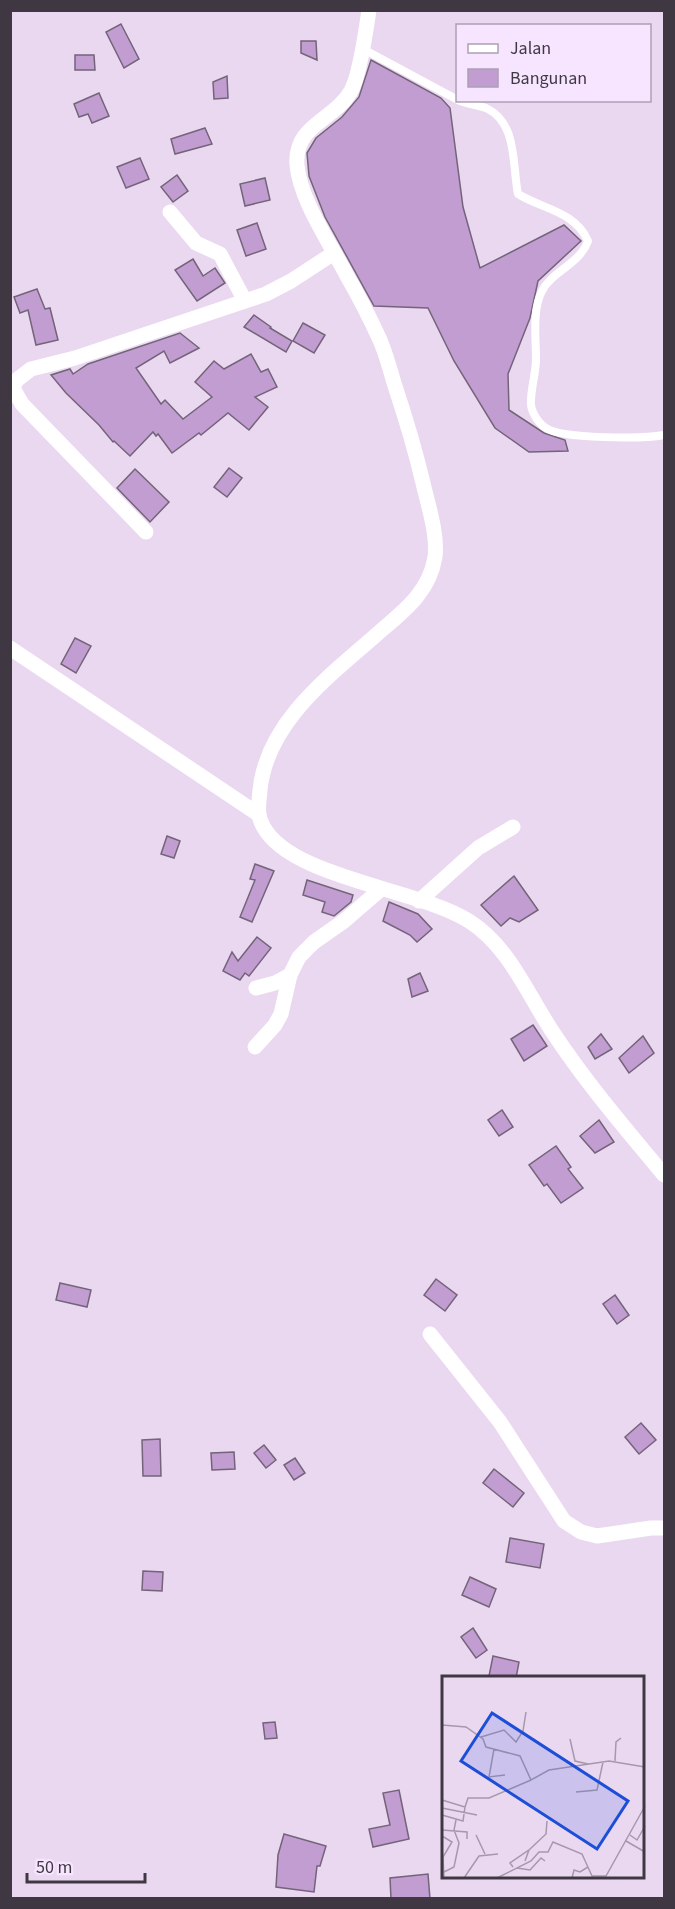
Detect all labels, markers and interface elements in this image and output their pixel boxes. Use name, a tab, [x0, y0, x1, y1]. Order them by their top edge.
legend	[456, 24, 651, 102]
text: Jalan	[510, 36, 551, 61]
text: Bangunan	[510, 66, 587, 91]
inset map	[442, 1676, 645, 1879]
scale bar	[27, 1846, 146, 1884]
text: 50 m	[36, 1855, 72, 1880]

